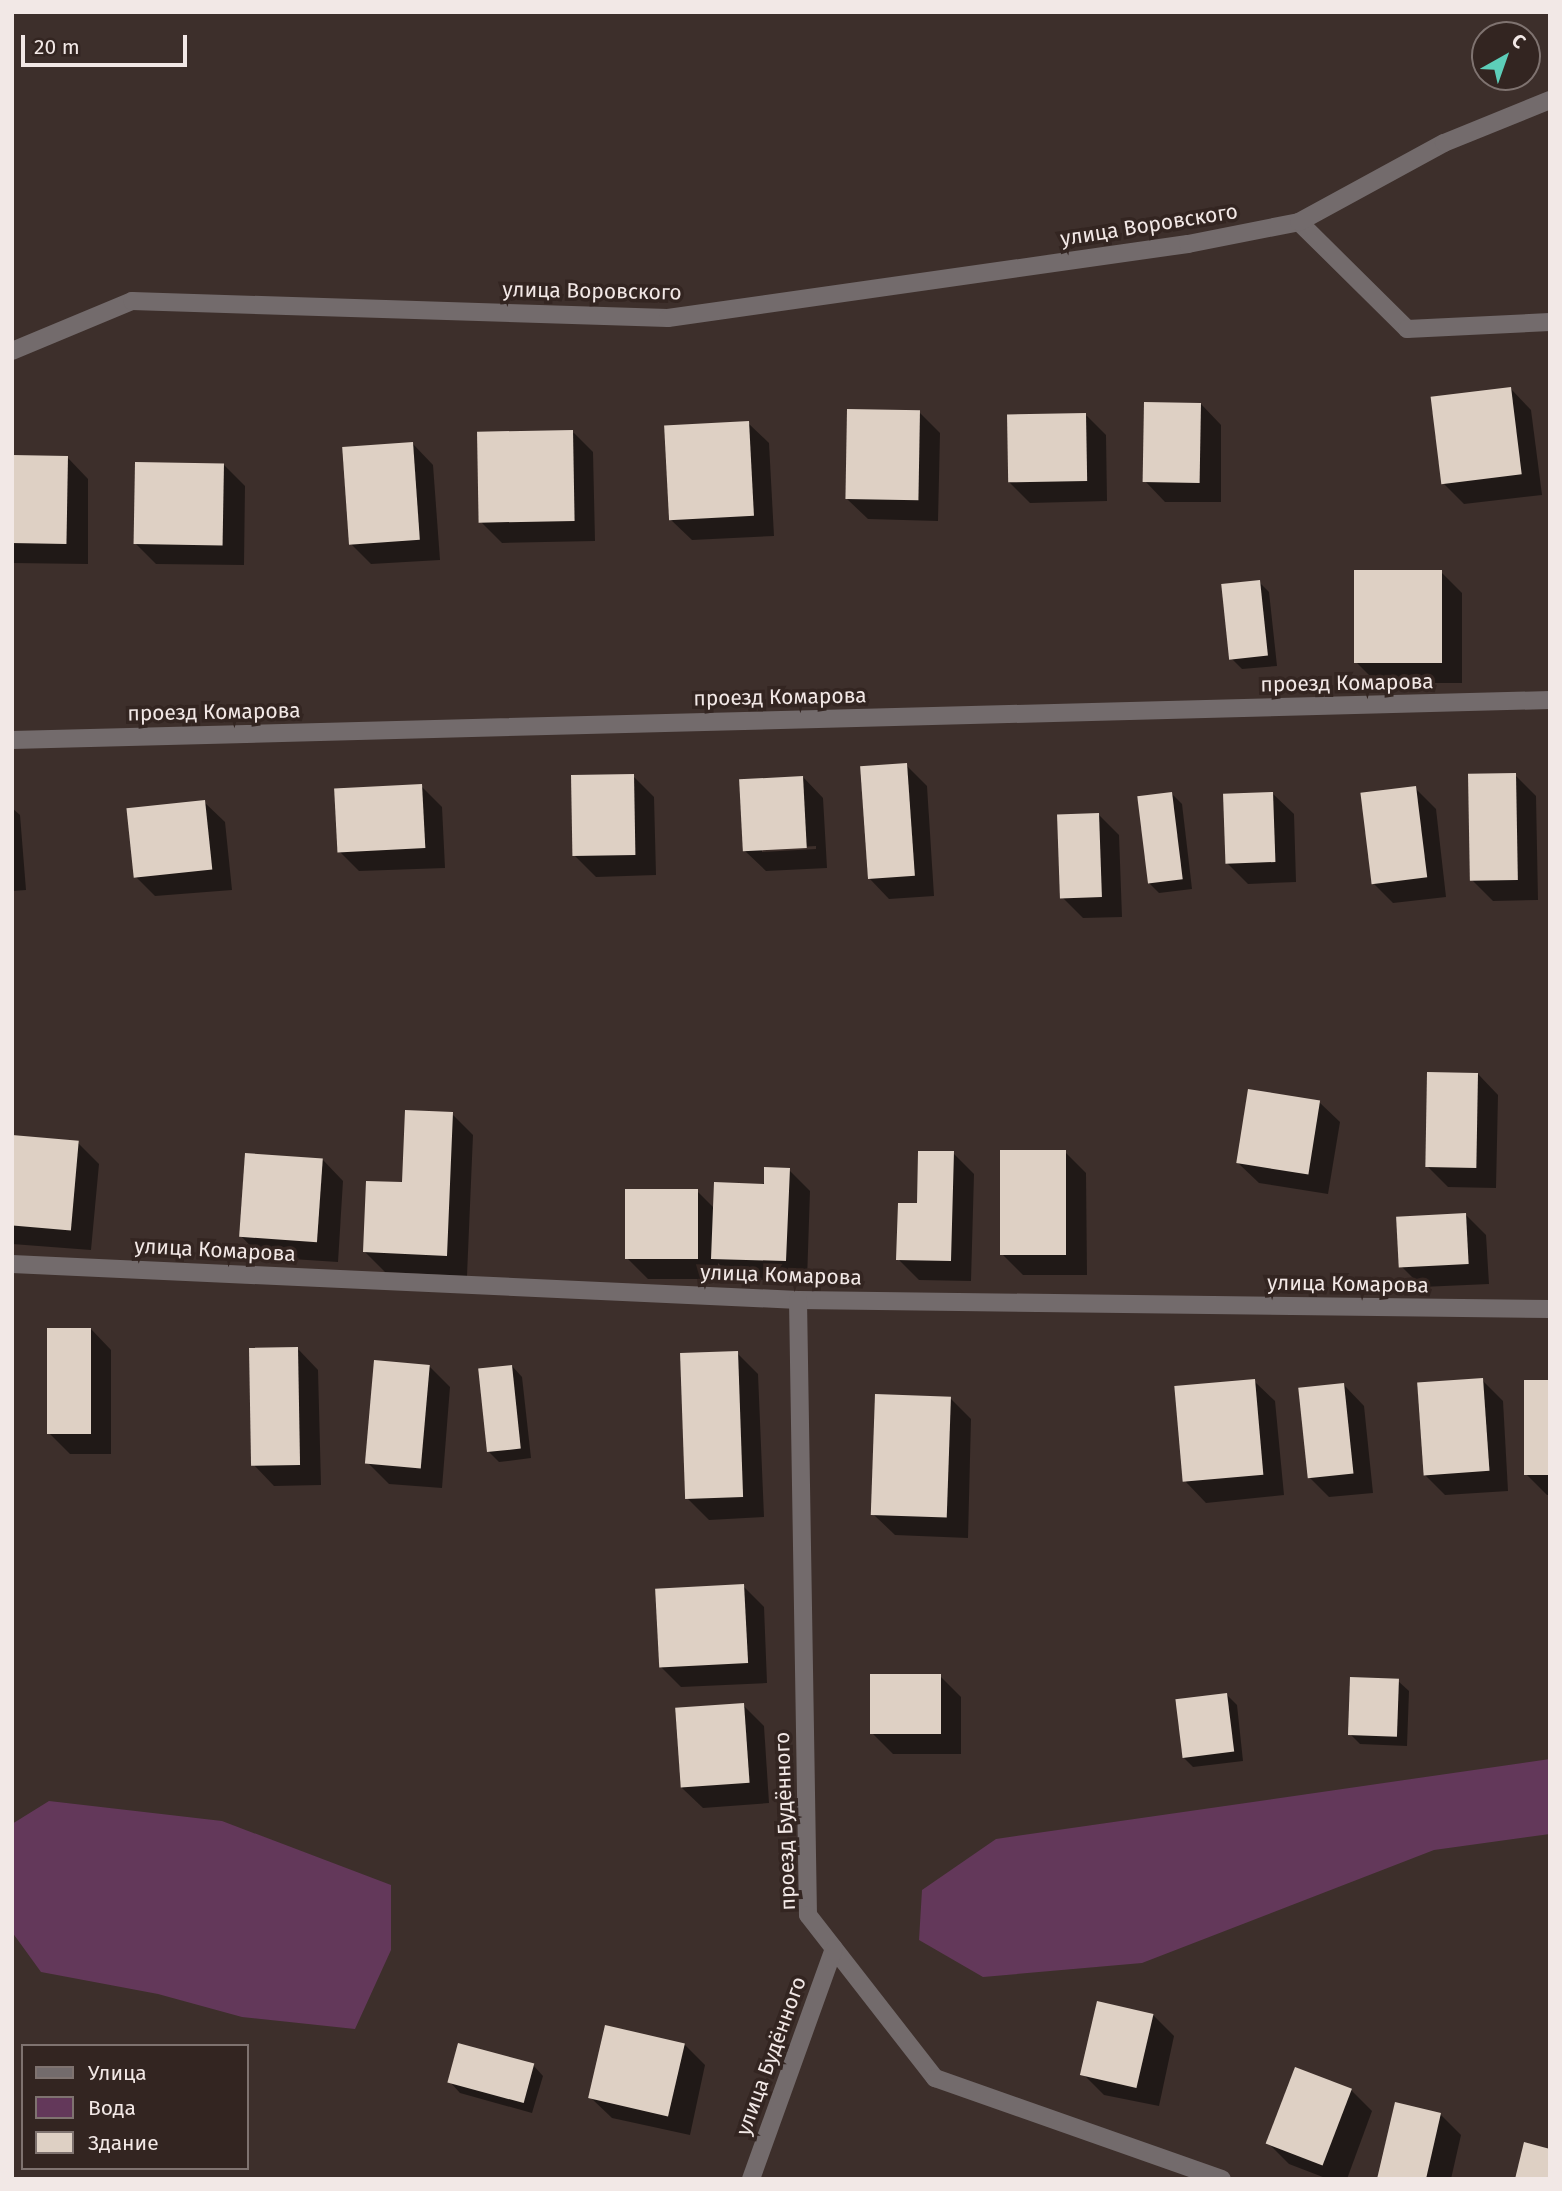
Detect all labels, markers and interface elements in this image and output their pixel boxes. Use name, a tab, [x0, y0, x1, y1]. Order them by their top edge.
scale bar	[24, 21, 191, 65]
north arrow	[1471, 21, 1541, 91]
text: С	[1507, 29, 1530, 53]
text: 20 m	[34, 34, 80, 60]
street label: улица Воровского	[1058, 199, 1240, 251]
street label: улица Воровского	[502, 277, 682, 305]
street label: проезд Комарова	[1260, 669, 1434, 697]
street label: проезд Комарова	[693, 683, 867, 711]
street label: проезд Комарова	[127, 698, 301, 726]
street label: улица Комарова	[134, 1233, 296, 1267]
street label: улица Комарова	[700, 1260, 862, 1290]
street label: улица Комарова	[1267, 1270, 1429, 1298]
street label: проезд Будённого	[769, 1731, 801, 1911]
street label: улица Будённого	[731, 1973, 811, 2139]
legend	[21, 2044, 248, 2170]
text: Улица	[88, 2060, 147, 2086]
text: Вода	[88, 2095, 136, 2121]
text: Здание	[88, 2130, 159, 2156]

